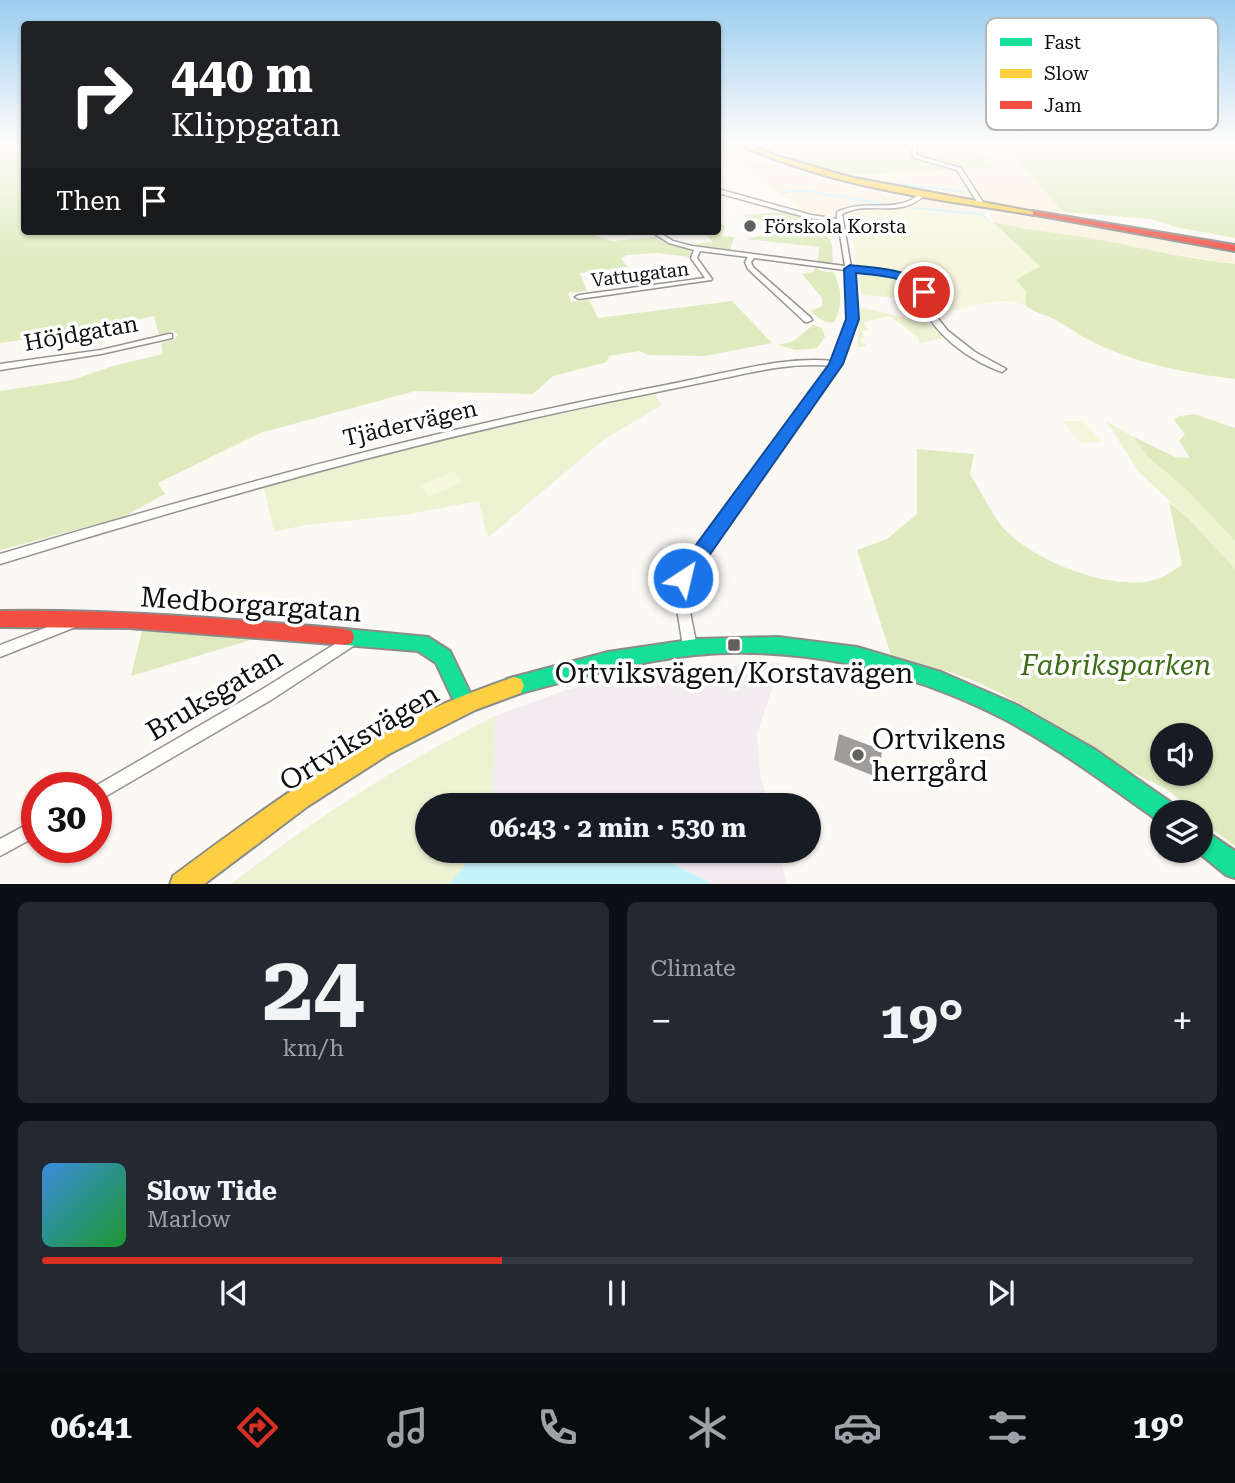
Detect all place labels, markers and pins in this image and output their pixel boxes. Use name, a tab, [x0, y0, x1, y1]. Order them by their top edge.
place label: Förskola Korsta	[764, 215, 907, 238]
marker: Förskola Korsta	[742, 218, 758, 234]
pin	[894, 262, 954, 322]
marker: Ortviksvägen/Korstavägen	[726, 637, 742, 653]
place label: Ortviksvägen/Korstavägen	[555, 657, 913, 690]
place label: Ortvikens herrgård	[872, 723, 1006, 788]
marker: Ortvikens herrgård	[850, 747, 866, 763]

